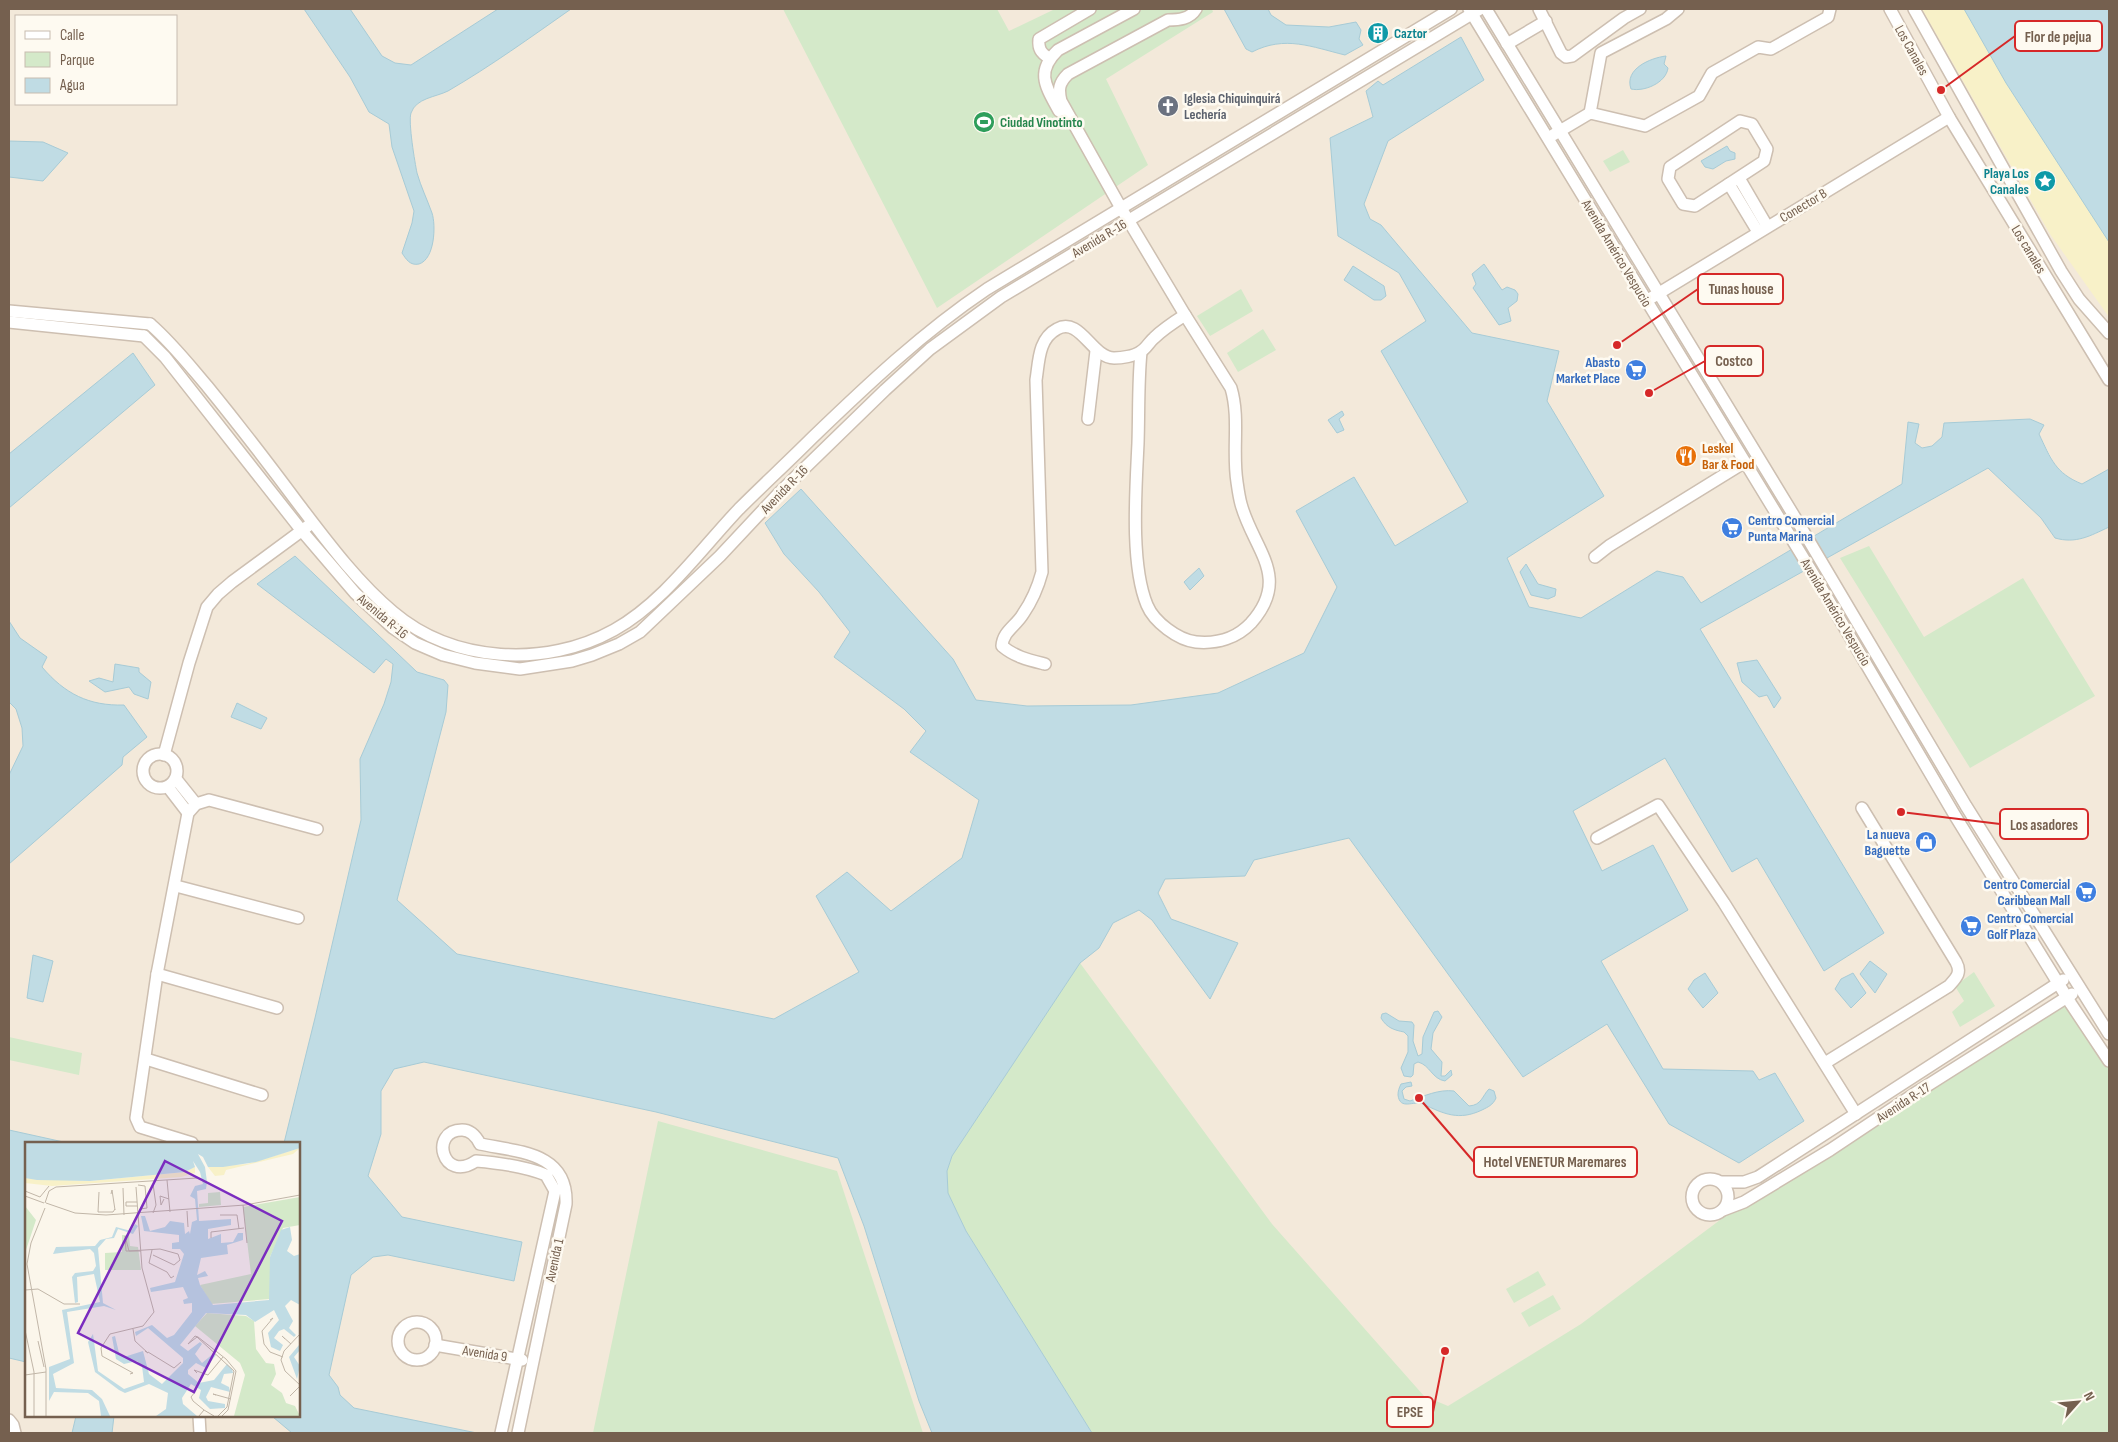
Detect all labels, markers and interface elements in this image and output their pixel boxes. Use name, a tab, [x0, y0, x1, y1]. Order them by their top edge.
legend	[15, 15, 178, 105]
building icon: Caztor	[1366, 21, 1390, 45]
callout: Flor de pejua	[2015, 21, 2102, 51]
street label: Los Canales	[1891, 22, 1932, 78]
place label: Caztor	[1394, 25, 1428, 42]
text: Calle	[60, 26, 84, 45]
text: Flor de pejua	[2025, 28, 2091, 47]
text: Parque	[60, 51, 95, 70]
text: Agua	[59, 76, 85, 95]
place label: Iglesia Chiquinquirá Lechería	[1184, 90, 1281, 123]
church icon: Iglesia Chiquinquirá Lechería	[1156, 94, 1180, 118]
sports icon: Ciudad Vinotinto	[972, 110, 996, 134]
place label: Ciudad Vinotinto	[1000, 114, 1083, 131]
place label: Playa Los Canales	[1984, 165, 2029, 198]
place icon: Playa Los Canales	[2033, 169, 2057, 193]
street label: Conector B	[1777, 185, 1830, 226]
street label: Avenida Américo Vespucio	[1577, 196, 1655, 310]
street label: Avenida R-16	[1068, 215, 1130, 262]
street label: Los canales	[2007, 222, 2050, 277]
callout: Tunas house	[1698, 274, 1783, 304]
text: Tunas house	[1708, 280, 1774, 299]
callout: Costco	[1705, 346, 1763, 376]
text: Costco	[1715, 352, 1753, 371]
place label: Abasto Market Place	[1556, 354, 1620, 387]
supermarket icon: Abasto Market Place	[1624, 358, 1648, 382]
place label: Leskel Bar & Food	[1702, 440, 1754, 473]
restaurant icon: Leskel Bar & Food	[1674, 444, 1698, 468]
street label: Avenida R-16	[756, 461, 812, 518]
place label: Centro Comercial Punta Marina	[1748, 512, 1835, 545]
supermarket icon: Centro Comercial Punta Marina	[1720, 516, 1744, 540]
street label: Avenida Américo Vespucio	[1796, 555, 1874, 669]
street label: Avenida R-16	[353, 590, 412, 643]
callout: Los asadores	[2000, 809, 2088, 839]
text: Los asadores	[2010, 816, 2078, 835]
place label: La nueva Baguette	[1864, 826, 1910, 859]
shop icon: La nueva Baguette	[1914, 830, 1938, 854]
place label: Centro Comercial Caribbean Mall	[1984, 876, 2070, 909]
supermarket icon: Centro Comercial Caribbean Mall	[2074, 880, 2098, 904]
place label: Centro Comercial Golf Plaza	[1987, 910, 2074, 943]
supermarket icon: Centro Comercial Golf Plaza	[1959, 914, 1983, 938]
street label: Avenida R-17	[1872, 1079, 1934, 1127]
inset map	[25, 1142, 300, 1417]
callout: Hotel VENETUR Maremares	[1474, 1147, 1637, 1177]
text: Hotel VENETUR Maremares	[1484, 1153, 1627, 1172]
street label: Avenida 1	[541, 1237, 567, 1284]
street label: Avenida 9	[460, 1341, 508, 1365]
north arrow	[2053, 1377, 2103, 1427]
text: N	[2080, 1389, 2098, 1404]
callout: EPSE	[1387, 1397, 1433, 1427]
text: EPSE	[1397, 1403, 1423, 1422]

